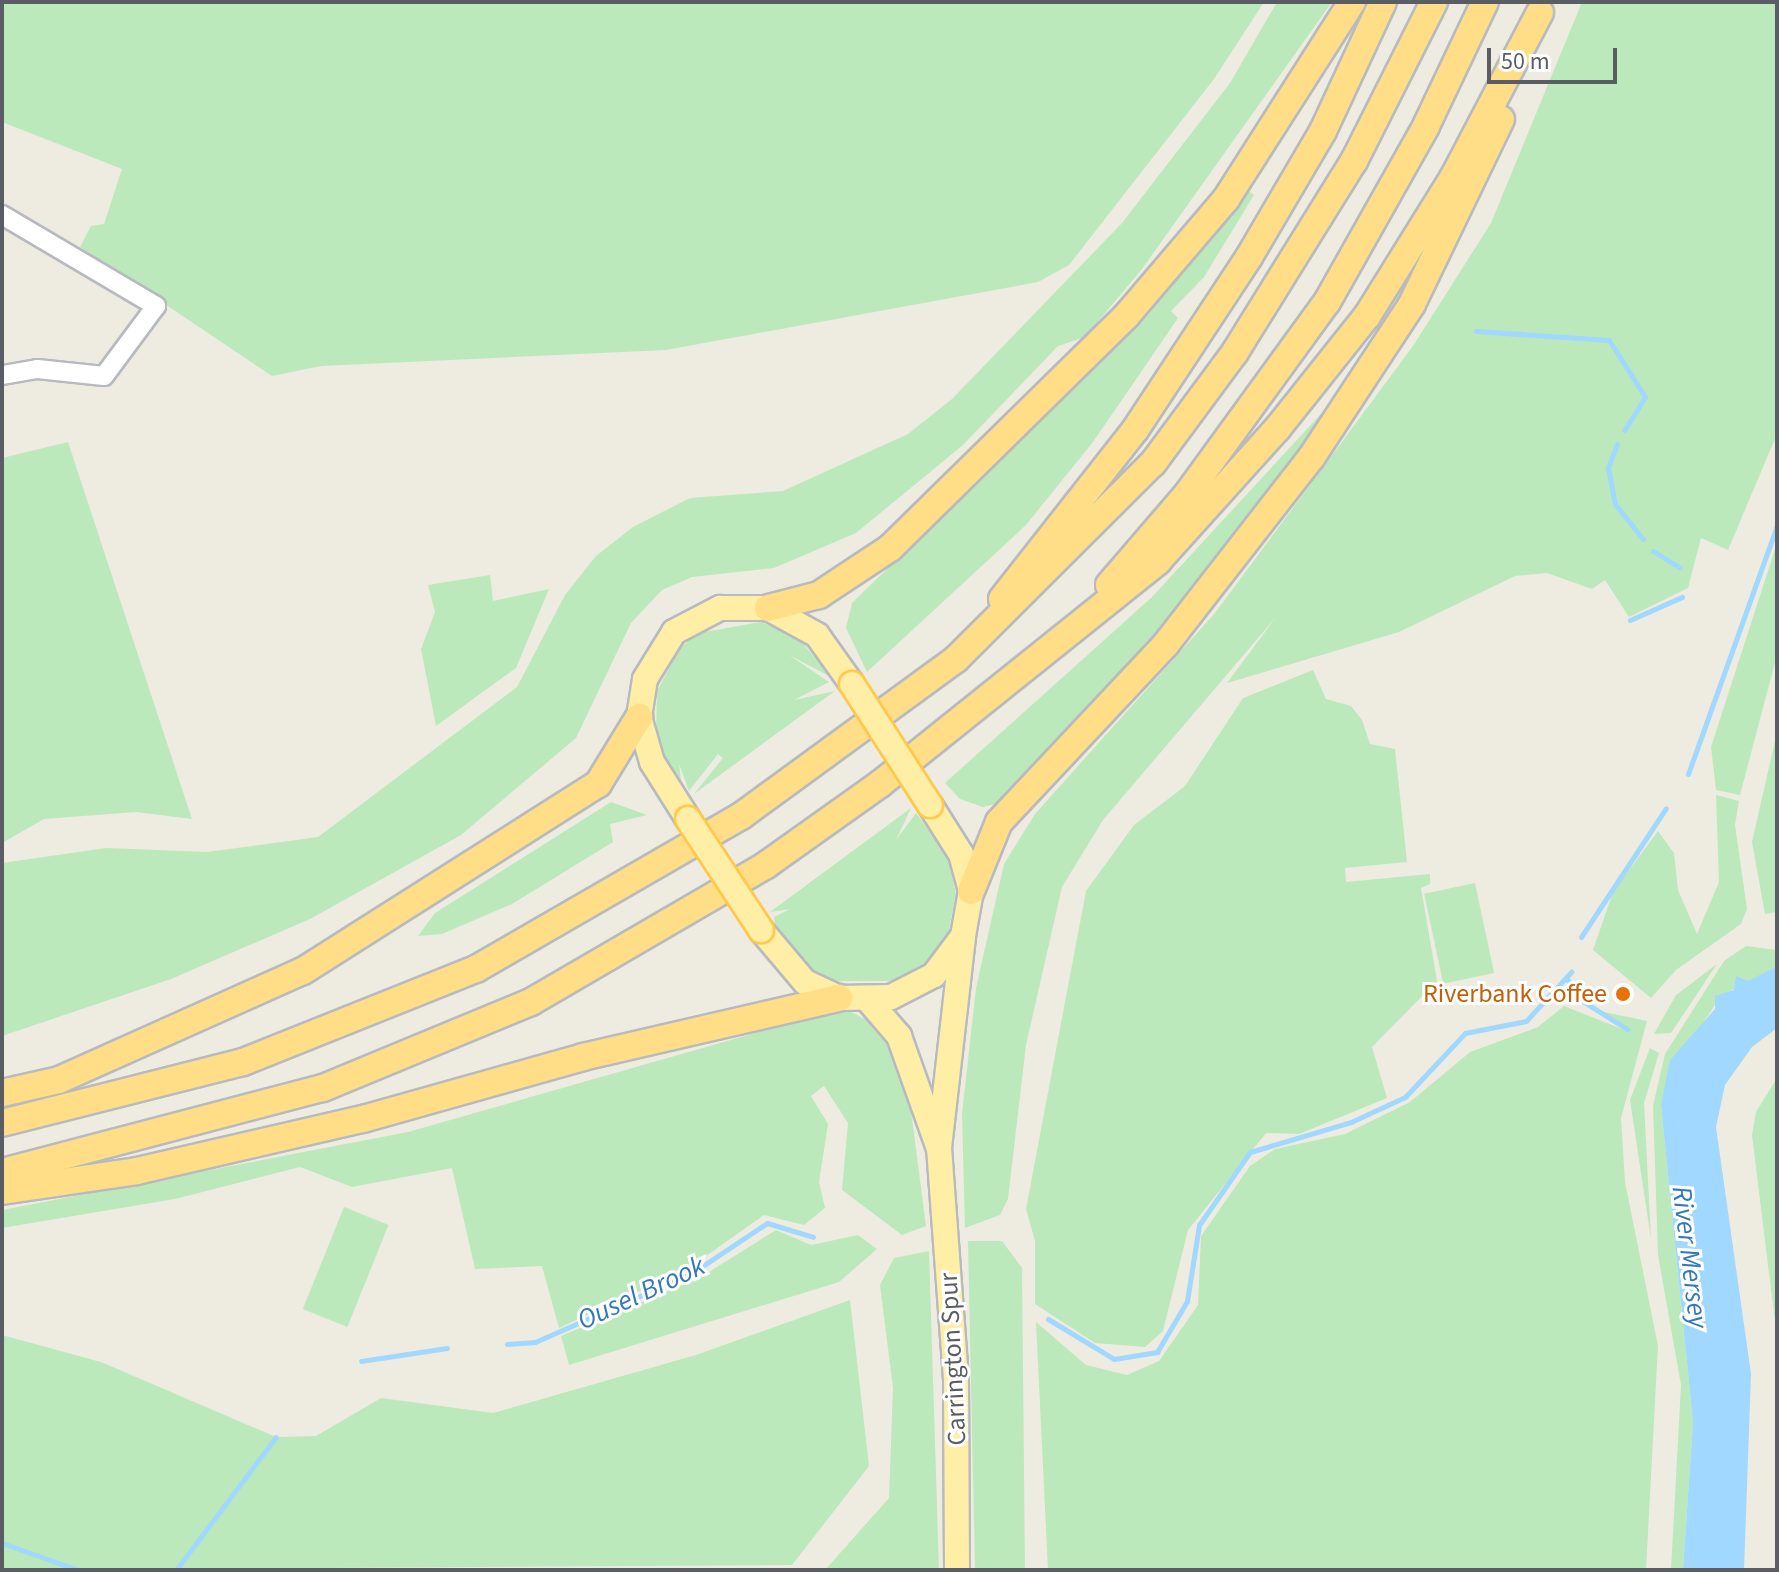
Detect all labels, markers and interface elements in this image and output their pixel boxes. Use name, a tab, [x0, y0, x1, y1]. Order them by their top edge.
scale bar	[1491, 32, 1621, 82]
text: 50 m	[1501, 44, 1550, 79]
place label: Riverbank Coffee	[1423, 978, 1607, 1010]
marker: Riverbank Coffee	[1614, 985, 1632, 1003]
water label: River Mersey	[1665, 1184, 1715, 1330]
water label: Ousel Brook	[572, 1249, 710, 1337]
street label: Carrington Spur	[933, 1272, 973, 1446]

